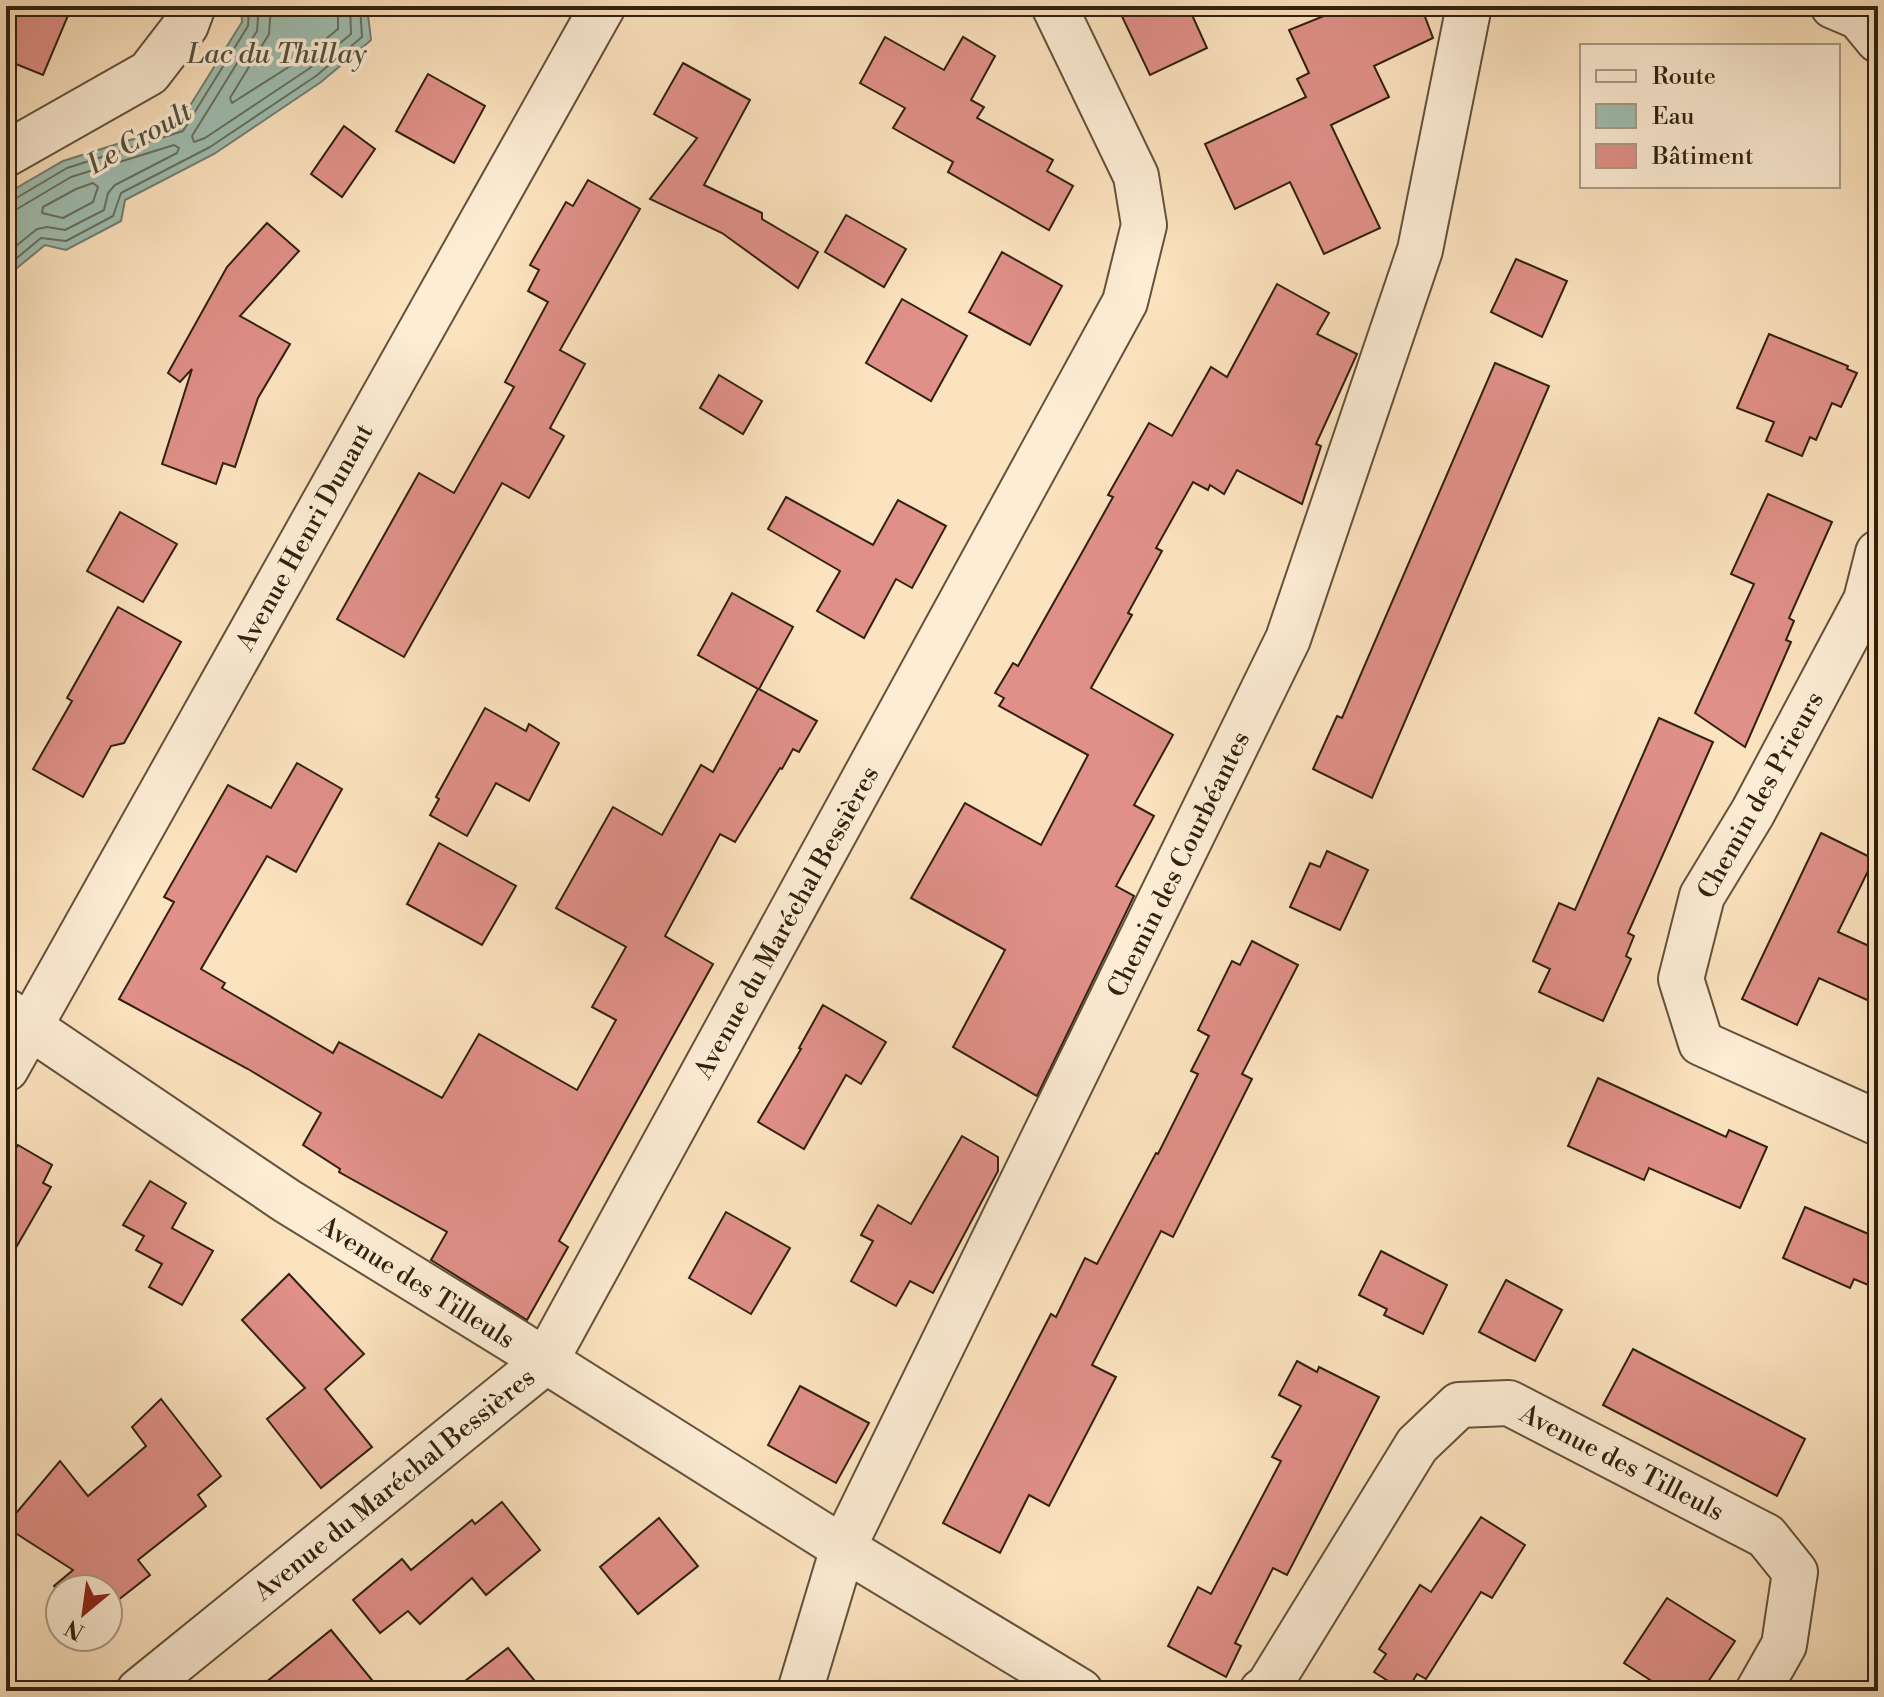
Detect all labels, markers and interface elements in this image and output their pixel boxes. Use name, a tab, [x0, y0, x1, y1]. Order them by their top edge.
water label: Lac du Thillay	[186, 37, 368, 72]
legend	[1580, 44, 1840, 188]
text: Route	[1652, 62, 1716, 92]
water label: Le Croult	[80, 94, 199, 183]
text: Eau	[1652, 102, 1695, 132]
text: Bâtiment	[1651, 142, 1754, 172]
street label: Avenue Henri Dunant	[229, 418, 381, 657]
street label: Chemin des Prieurs	[1691, 686, 1831, 905]
street label: Chemin des Courbéantes	[1101, 726, 1257, 1003]
street label: Avenue du Maréchal Bessières	[687, 761, 886, 1085]
street label: Avenue des Tilleuls	[312, 1209, 520, 1356]
street label: Avenue du Maréchal Bessières	[247, 1361, 542, 1609]
street label: Avenue des Tilleuls	[1513, 1397, 1729, 1528]
north arrow	[44, 1573, 124, 1653]
text: N	[60, 1613, 89, 1645]

